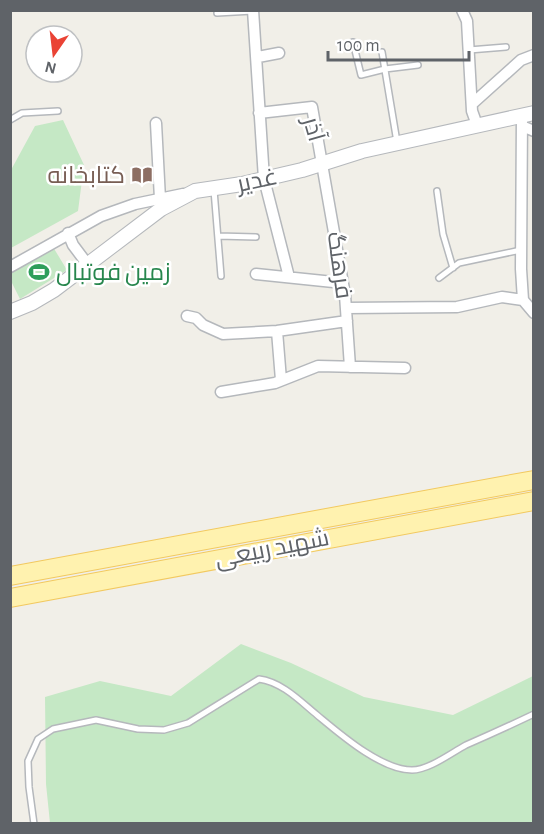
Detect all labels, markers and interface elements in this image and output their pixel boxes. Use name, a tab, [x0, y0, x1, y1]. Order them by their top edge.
north arrow	[24, 24, 84, 84]
scale bar	[328, 24, 469, 62]
text: 100 m	[337, 37, 380, 55]
text: N	[43, 58, 58, 77]
street label: آذر	[298, 112, 330, 145]
library icon: کتابخانه	[130, 163, 154, 187]
place label: کتابخانه	[48, 164, 125, 188]
street label: غدیر	[233, 165, 280, 197]
street label: فرهنگ	[322, 230, 356, 300]
sports icon: زمین فوتبال	[27, 260, 51, 284]
place label: زمین فوتبال	[56, 261, 170, 286]
street label: شهید ربیعی	[213, 525, 332, 573]

